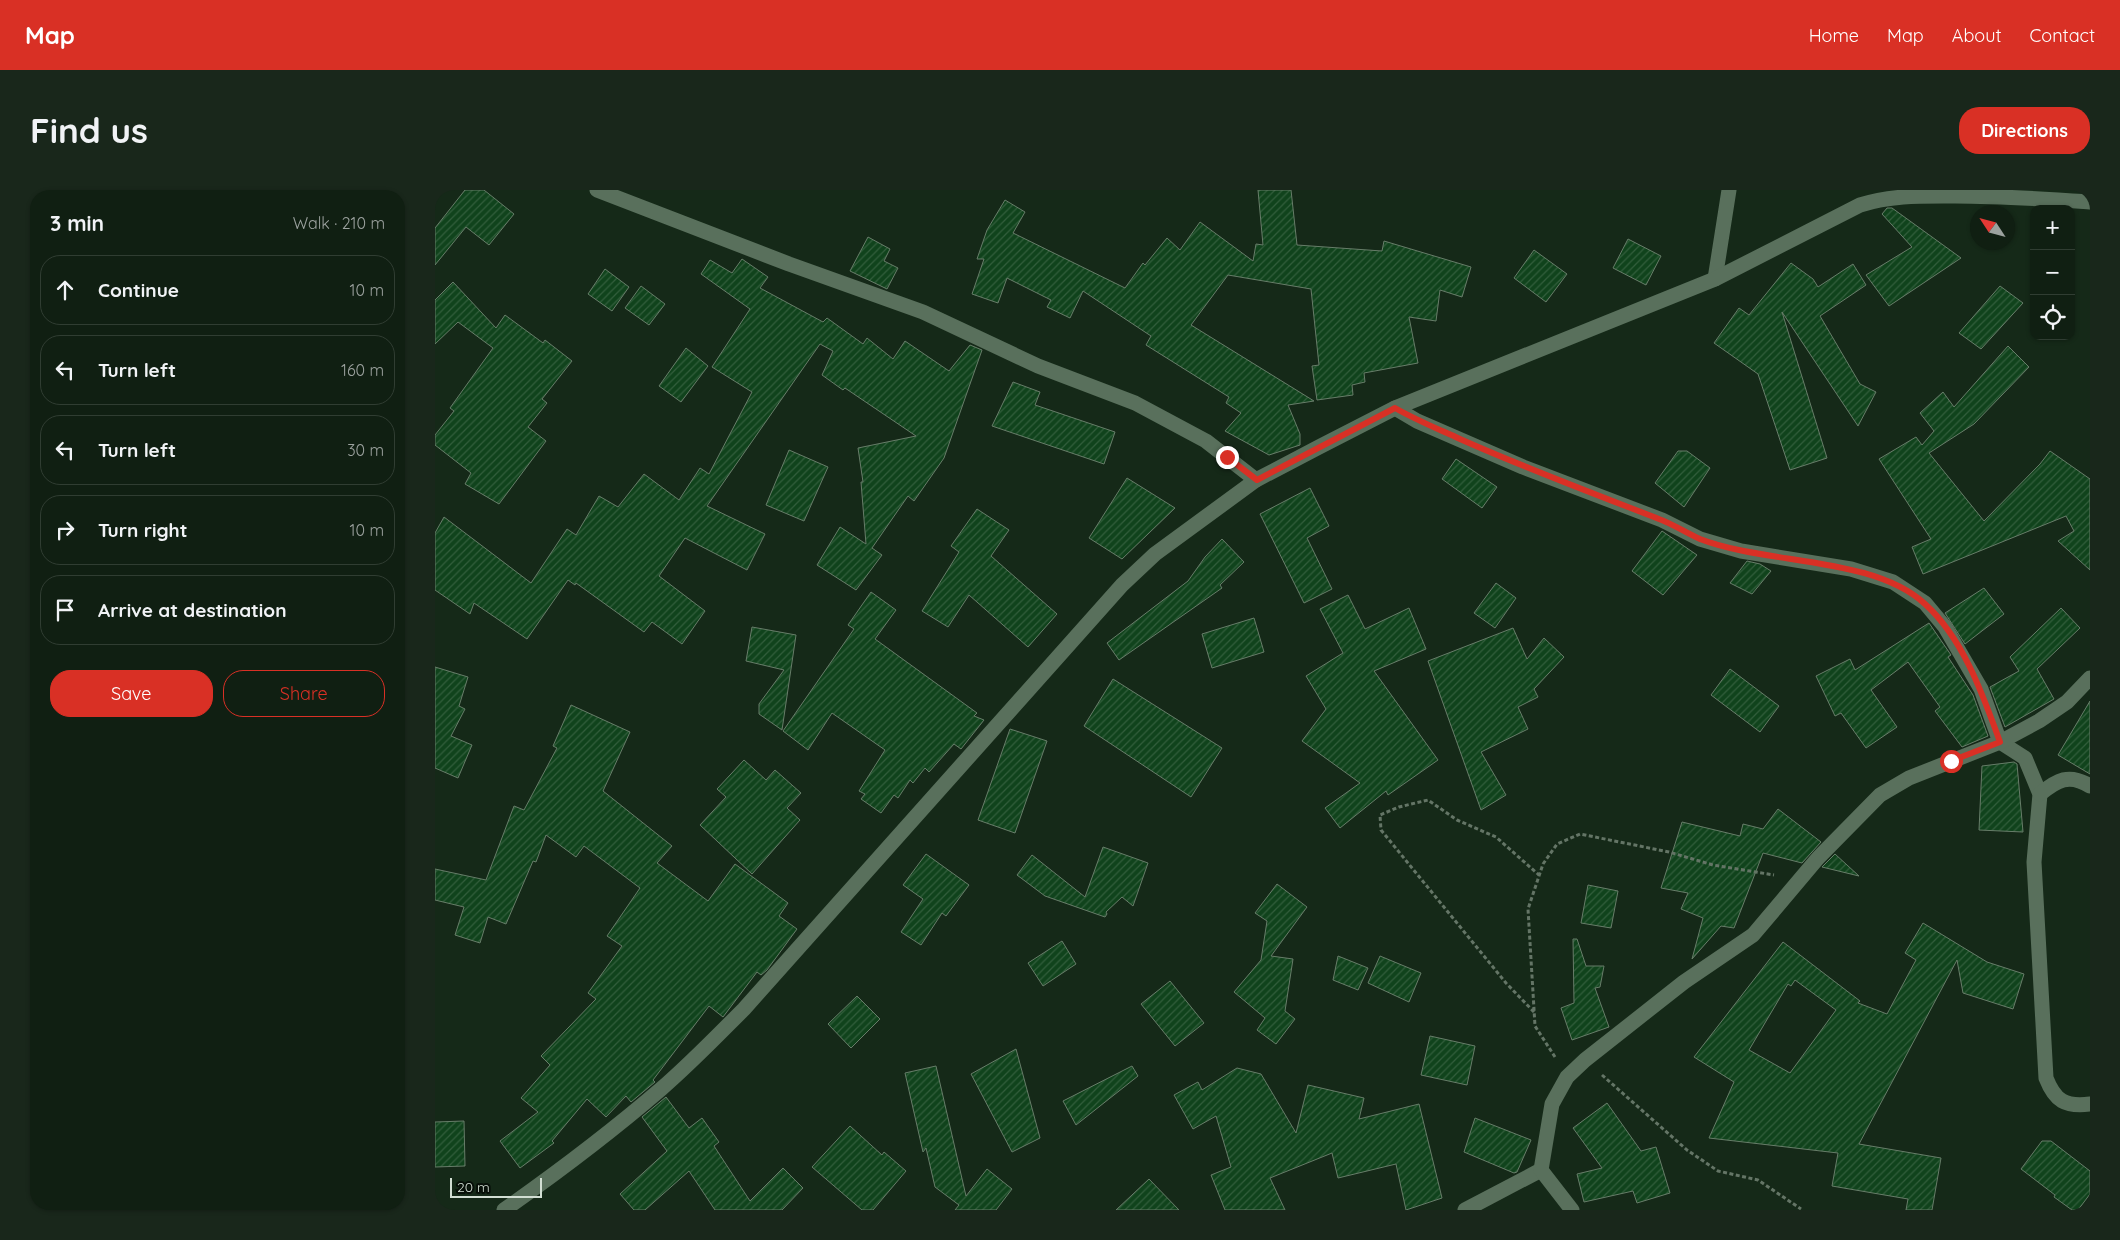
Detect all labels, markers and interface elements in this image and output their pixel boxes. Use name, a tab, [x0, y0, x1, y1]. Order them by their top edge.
text: Map	[25, 20, 75, 50]
text: Home	[1809, 24, 1859, 47]
text: Map	[1887, 24, 1924, 47]
text: About	[1952, 24, 2002, 47]
text: Contact	[2030, 24, 2095, 47]
button: Directions	[1959, 107, 2090, 154]
text: Find us	[30, 108, 148, 152]
north arrow	[1970, 205, 2015, 250]
map controls	[2030, 205, 2075, 340]
button: +	[2030, 205, 2075, 250]
text: 3 min	[50, 210, 104, 236]
text: Walk · 210 m	[293, 213, 385, 233]
button: −	[2030, 250, 2075, 295]
icon: ahead	[51, 276, 79, 304]
text: Continue	[98, 278, 179, 302]
text: 10 m	[350, 280, 384, 300]
button: locate	[2030, 295, 2075, 340]
icon: left	[51, 356, 79, 384]
text: Turn left	[98, 358, 176, 382]
text: 160 m	[341, 360, 384, 380]
icon: left	[51, 436, 79, 464]
text: Turn left	[98, 438, 176, 462]
text: 30 m	[347, 440, 384, 460]
route end	[1216, 446, 1239, 469]
icon: right	[51, 516, 79, 544]
text: Turn right	[98, 518, 187, 542]
text: 10 m	[350, 520, 384, 540]
icon: arrive	[51, 596, 79, 624]
text: Arrive at destination	[98, 598, 287, 622]
button: Save	[50, 670, 213, 717]
button: Share	[223, 670, 385, 717]
route start	[1940, 750, 1963, 773]
scale bar	[450, 1175, 543, 1198]
text: 20 m	[457, 1178, 490, 1196]

